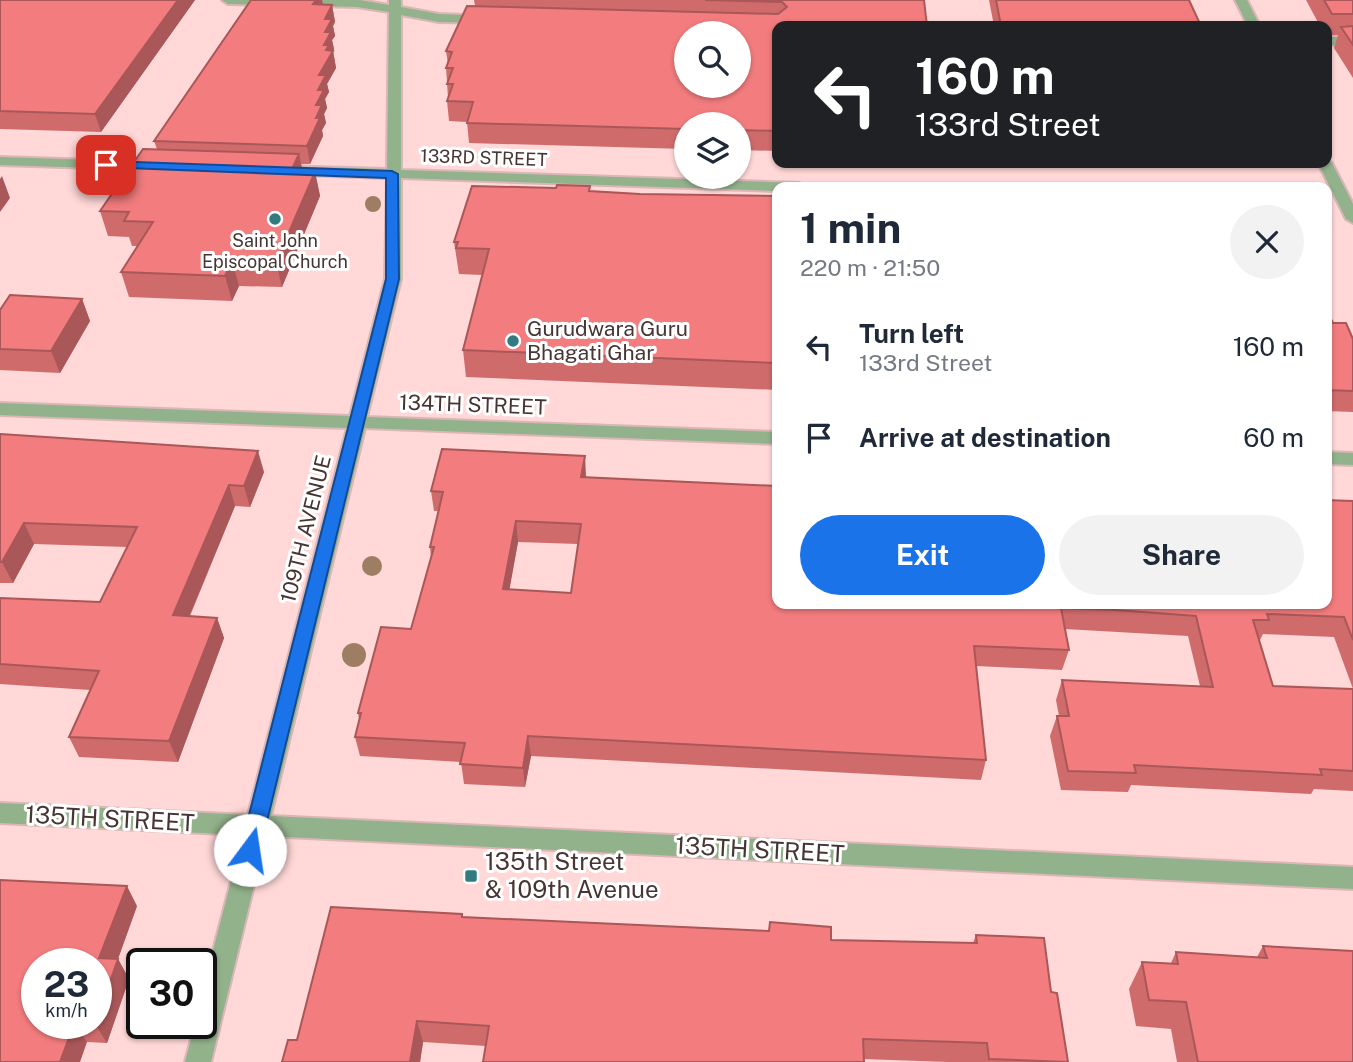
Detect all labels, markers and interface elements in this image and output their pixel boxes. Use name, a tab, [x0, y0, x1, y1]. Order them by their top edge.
map controls	[674, 21, 751, 189]
button: search	[674, 21, 751, 98]
text: 160 m	[915, 47, 1055, 105]
icon: left	[800, 49, 891, 140]
text: 133rd Street	[915, 106, 1101, 143]
button: layers	[674, 112, 751, 189]
pin	[76, 135, 136, 195]
street label: 133RD STREET	[420, 145, 548, 170]
icon: arrive	[87, 146, 125, 184]
text: 1 min	[800, 203, 901, 252]
button: close	[1230, 205, 1304, 279]
marker: Saint John Episcopal Church	[267, 211, 283, 227]
place label: Saint John Episcopal Church	[202, 230, 348, 272]
text: 220 m · 21:50	[800, 254, 940, 281]
place label: Gurudwara Guru Bhagati Ghar	[527, 316, 688, 365]
text: Turn left	[859, 318, 964, 349]
icon: left	[800, 328, 838, 366]
text: 160 m	[1233, 331, 1304, 362]
marker: Gurudwara Guru Bhagati Ghar	[505, 333, 521, 349]
text: 133rd Street	[859, 349, 992, 376]
street label: 134TH STREET	[399, 389, 547, 420]
icon: arrive	[800, 419, 838, 457]
text: Arrive at destination	[859, 422, 1111, 453]
text: 60 m	[1243, 422, 1304, 453]
street label: 109TH AVENUE	[275, 452, 336, 605]
button: Exit	[800, 515, 1045, 595]
button: Share	[1059, 515, 1304, 595]
street label: 135TH STREET	[25, 800, 195, 836]
position arrow	[213, 813, 287, 887]
street label: 135TH STREET	[675, 831, 845, 867]
place label: 135th Street & 109th Avenue	[485, 847, 659, 903]
marker: 135th Street & 109th Avenue	[463, 868, 479, 884]
speed limit sign: 30	[126, 948, 217, 1039]
text: 23	[44, 964, 89, 1005]
text: km/h	[45, 1000, 88, 1021]

